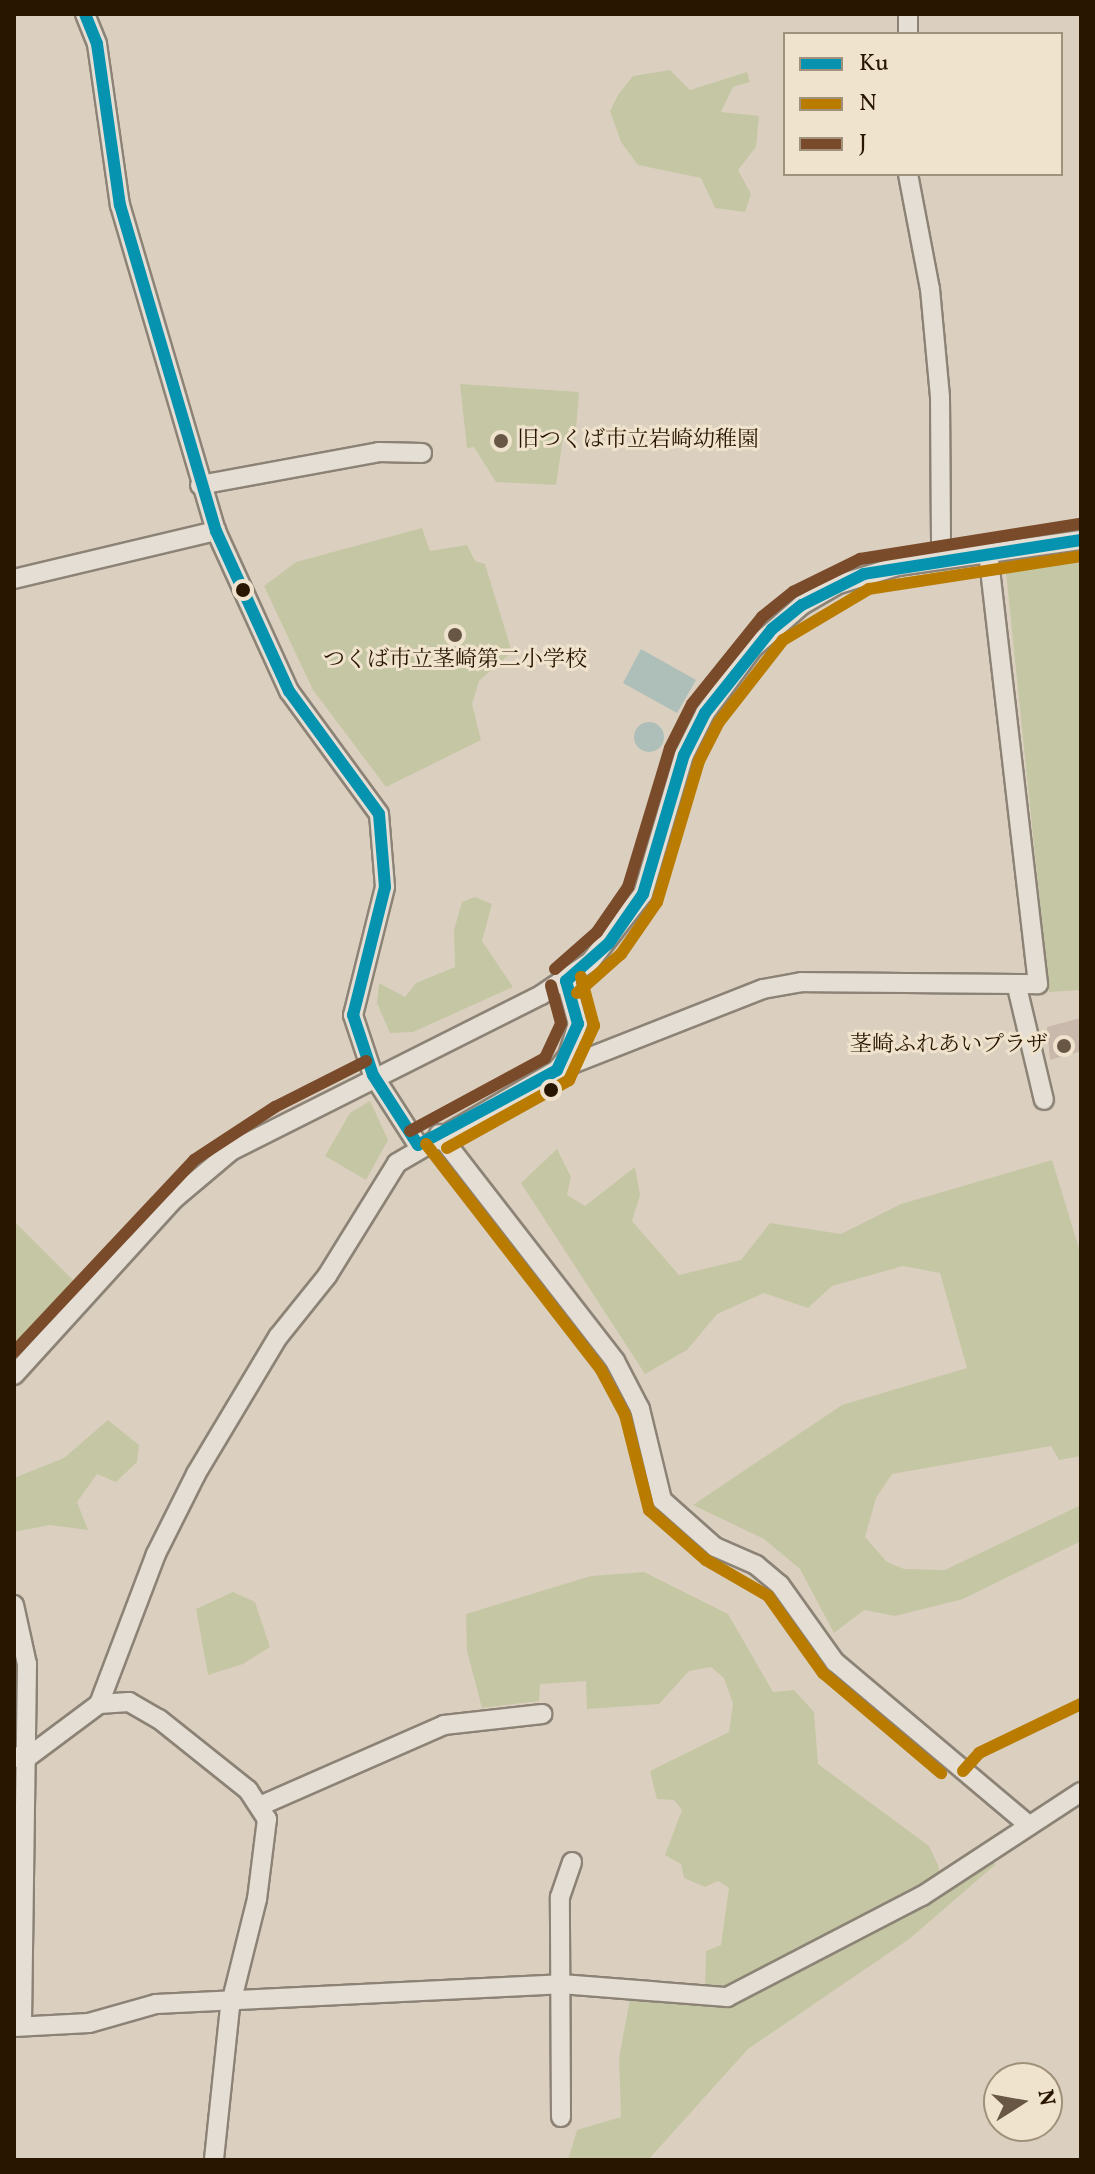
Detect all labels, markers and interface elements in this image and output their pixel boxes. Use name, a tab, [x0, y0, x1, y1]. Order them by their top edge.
legend	[783, 32, 1063, 176]
text: Ku	[859, 47, 889, 81]
text: N	[859, 87, 877, 121]
text: J	[859, 127, 867, 161]
place label: 旧つくば市立岩崎幼稚園	[517, 428, 759, 454]
marker: 旧つくば市立岩崎幼稚園	[492, 432, 510, 450]
unlabelled marker	[235, 582, 251, 598]
marker: つくば市立茎崎第二小学校	[446, 626, 464, 644]
place label: つくば市立茎崎第二小学校	[323, 648, 587, 674]
place label: 茎崎ふれあいプラザ	[850, 1033, 1048, 1059]
marker: 茎崎ふれあいプラザ	[1055, 1037, 1073, 1055]
unlabelled marker	[543, 1082, 559, 1098]
north arrow	[983, 2062, 1063, 2142]
text: N	[1028, 2087, 1062, 2109]

